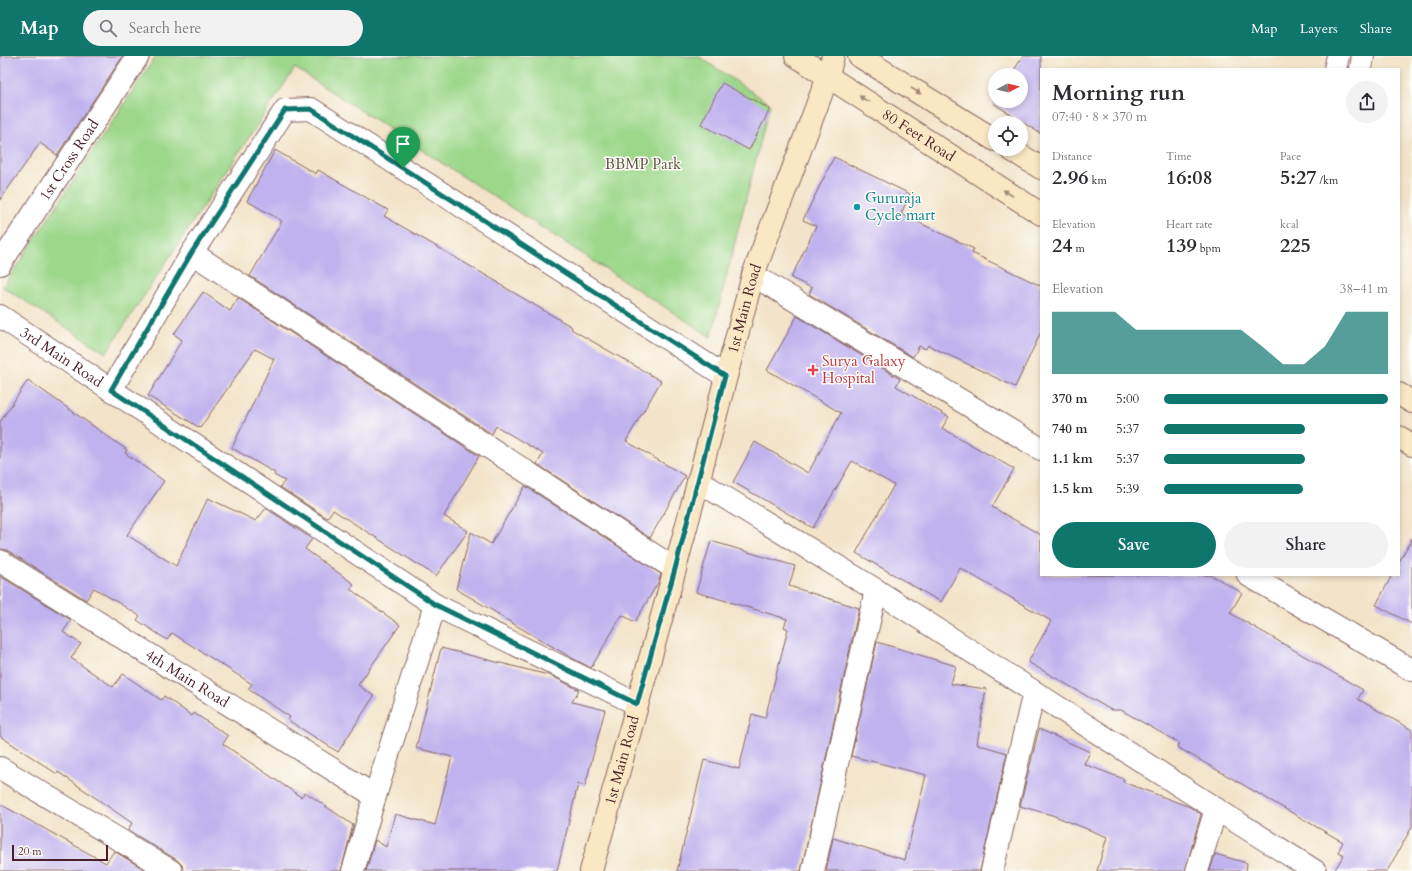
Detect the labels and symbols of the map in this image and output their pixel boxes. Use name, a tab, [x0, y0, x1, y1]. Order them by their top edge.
north arrow	[988, 68, 1028, 108]
one-way arrow	[911, 87, 921, 95]
one-way arrow	[858, 96, 870, 103]
street label: 80 Feet Road	[878, 104, 959, 166]
street label: 1st Cross Road	[35, 115, 103, 204]
pin	[386, 127, 420, 168]
park label: BBMP Park	[605, 154, 681, 174]
place label: Gururaja Cycle mart	[865, 188, 936, 225]
one-way arrow	[1003, 189, 1013, 197]
marker: Gururaja Cycle mart	[852, 202, 862, 212]
street label: 1st Main Road	[723, 261, 766, 355]
street label: 3rd Main Road	[16, 322, 107, 392]
place label: Surya Galaxy Hospital	[822, 351, 906, 388]
marker: Surya Galaxy Hospital	[807, 364, 819, 376]
street label: 4th Main Road	[142, 645, 233, 712]
street label: 1st Main Road	[600, 713, 644, 807]
scale bar	[12, 843, 108, 862]

